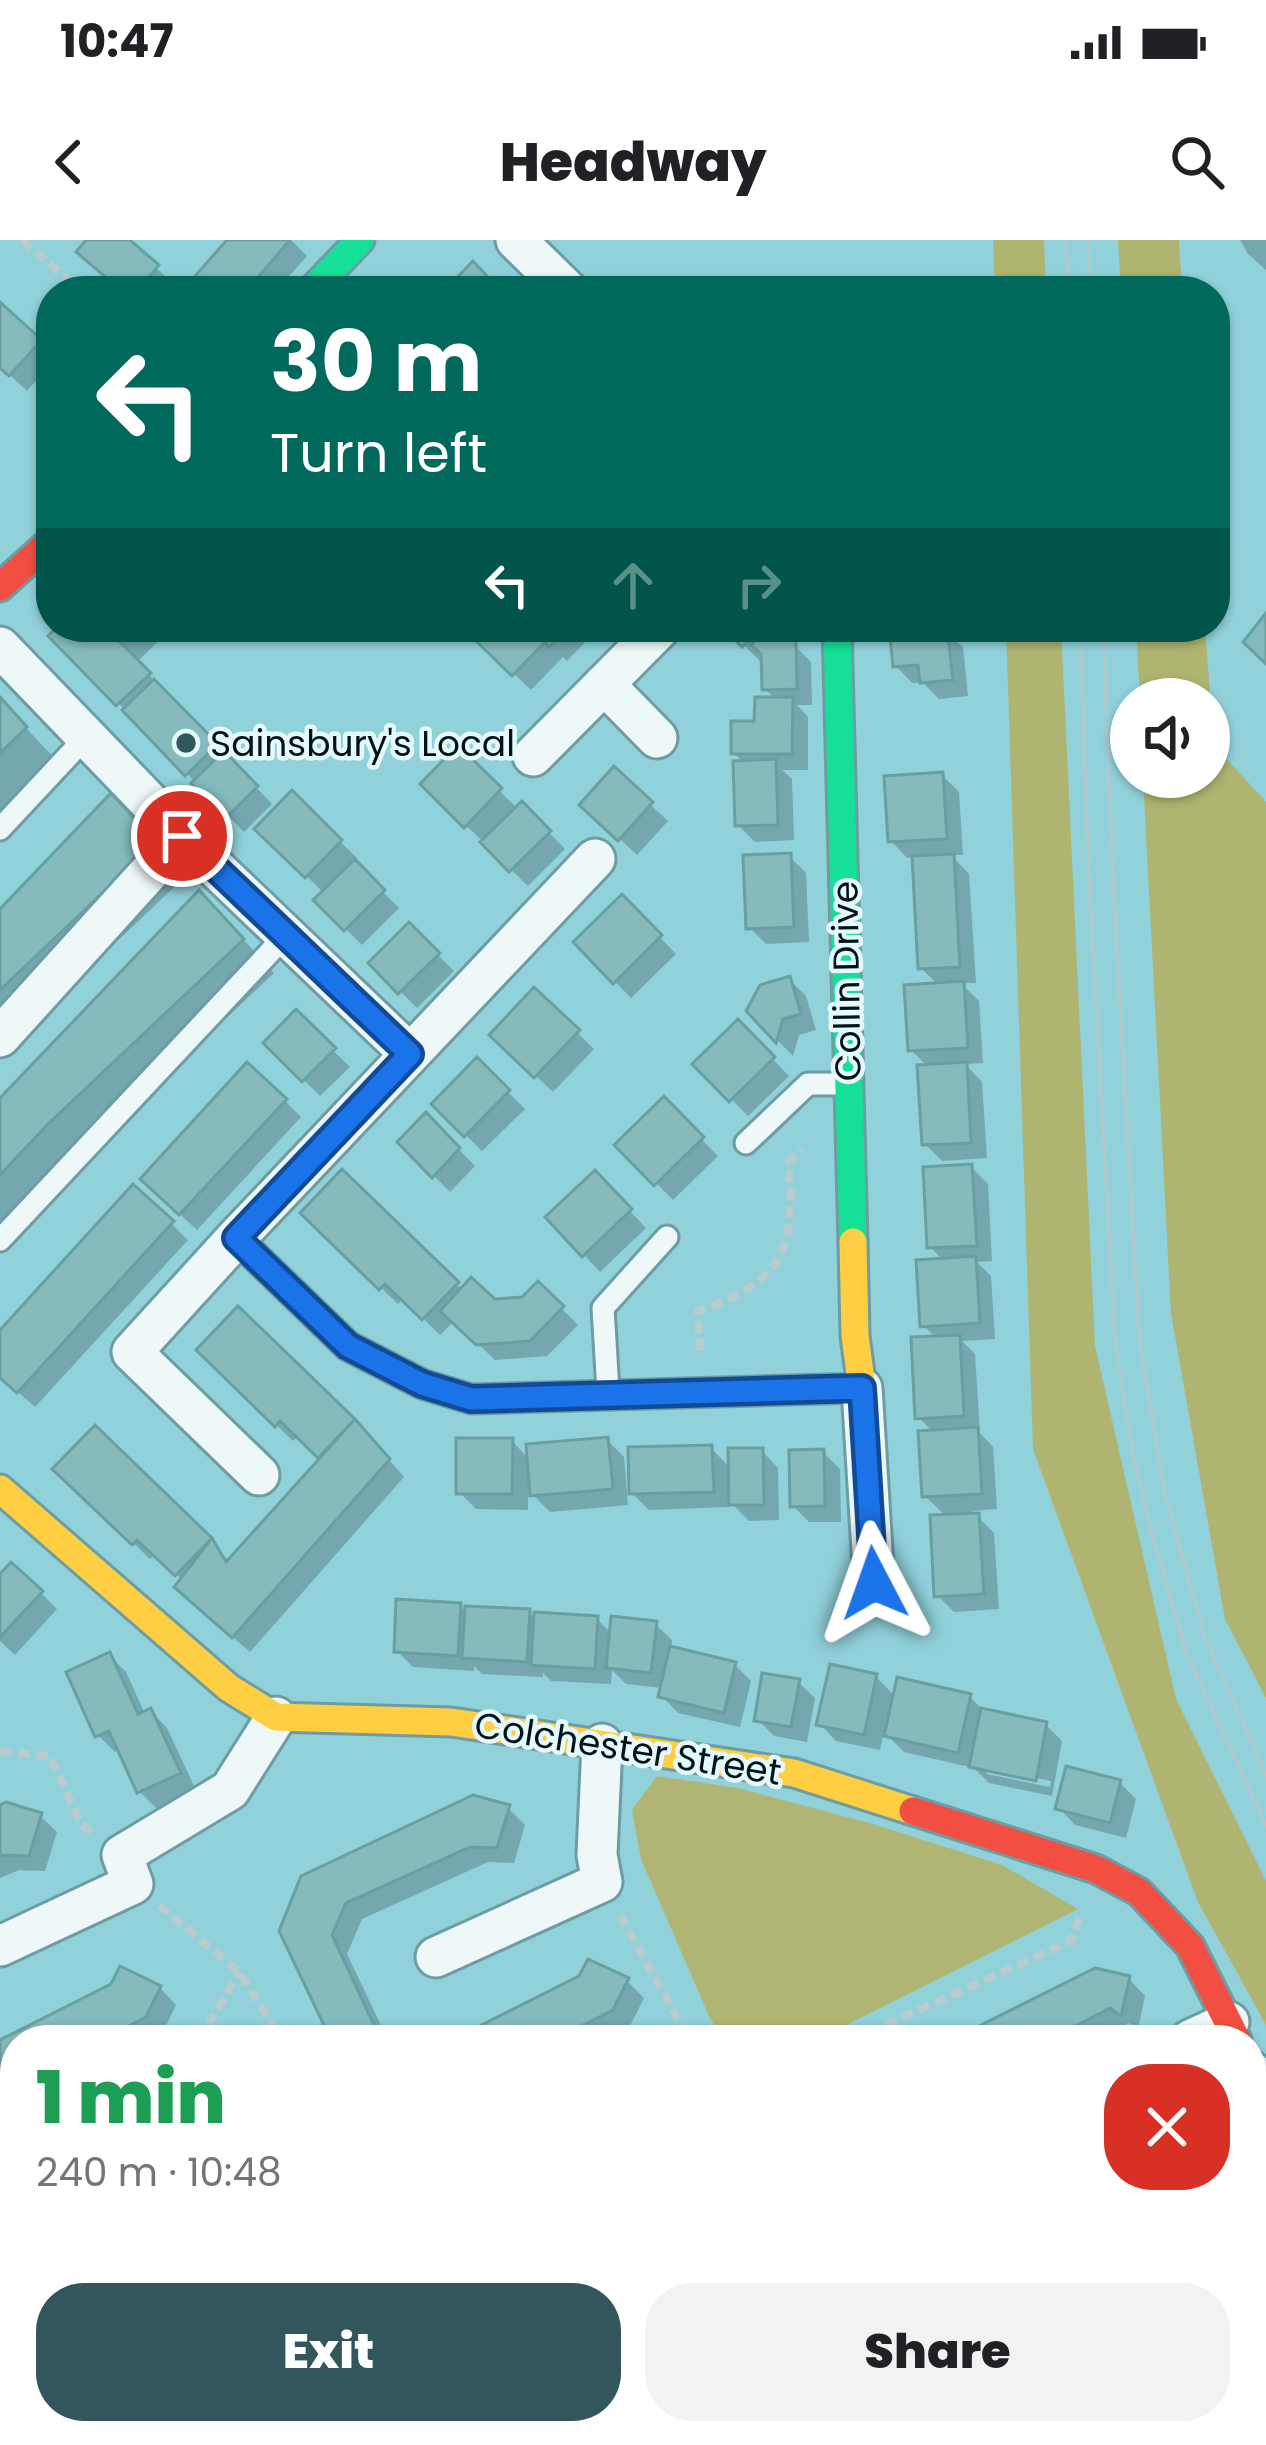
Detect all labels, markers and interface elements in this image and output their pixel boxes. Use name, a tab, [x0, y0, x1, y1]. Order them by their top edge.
text: 10:47	[60, 10, 174, 73]
text: Headway	[500, 124, 766, 200]
icon: back	[36, 129, 102, 195]
icon: search	[1164, 129, 1230, 195]
text: 30 m	[270, 303, 482, 420]
icon: left	[72, 324, 228, 480]
text: Turn left	[270, 415, 487, 491]
icon: left	[474, 552, 540, 618]
icon: ahead	[600, 552, 666, 618]
icon: right	[726, 552, 792, 618]
map controls	[1110, 678, 1230, 798]
button: sound	[1110, 678, 1230, 798]
place label: Sainsbury's Local	[210, 718, 515, 769]
marker: Sainsbury's Local	[173, 730, 199, 756]
pin	[131, 785, 233, 887]
icon: arrive	[149, 803, 215, 869]
street label: Collin Drive	[819, 880, 874, 1082]
position arrow	[811, 1520, 937, 1646]
street label: Colchester Street	[471, 1699, 785, 1798]
text: 1 min	[36, 2047, 226, 2148]
button: close	[1104, 2064, 1230, 2190]
text: 240 m · 10:48	[36, 2145, 282, 2200]
button: Exit	[36, 2283, 621, 2421]
button: Share	[645, 2283, 1230, 2421]

